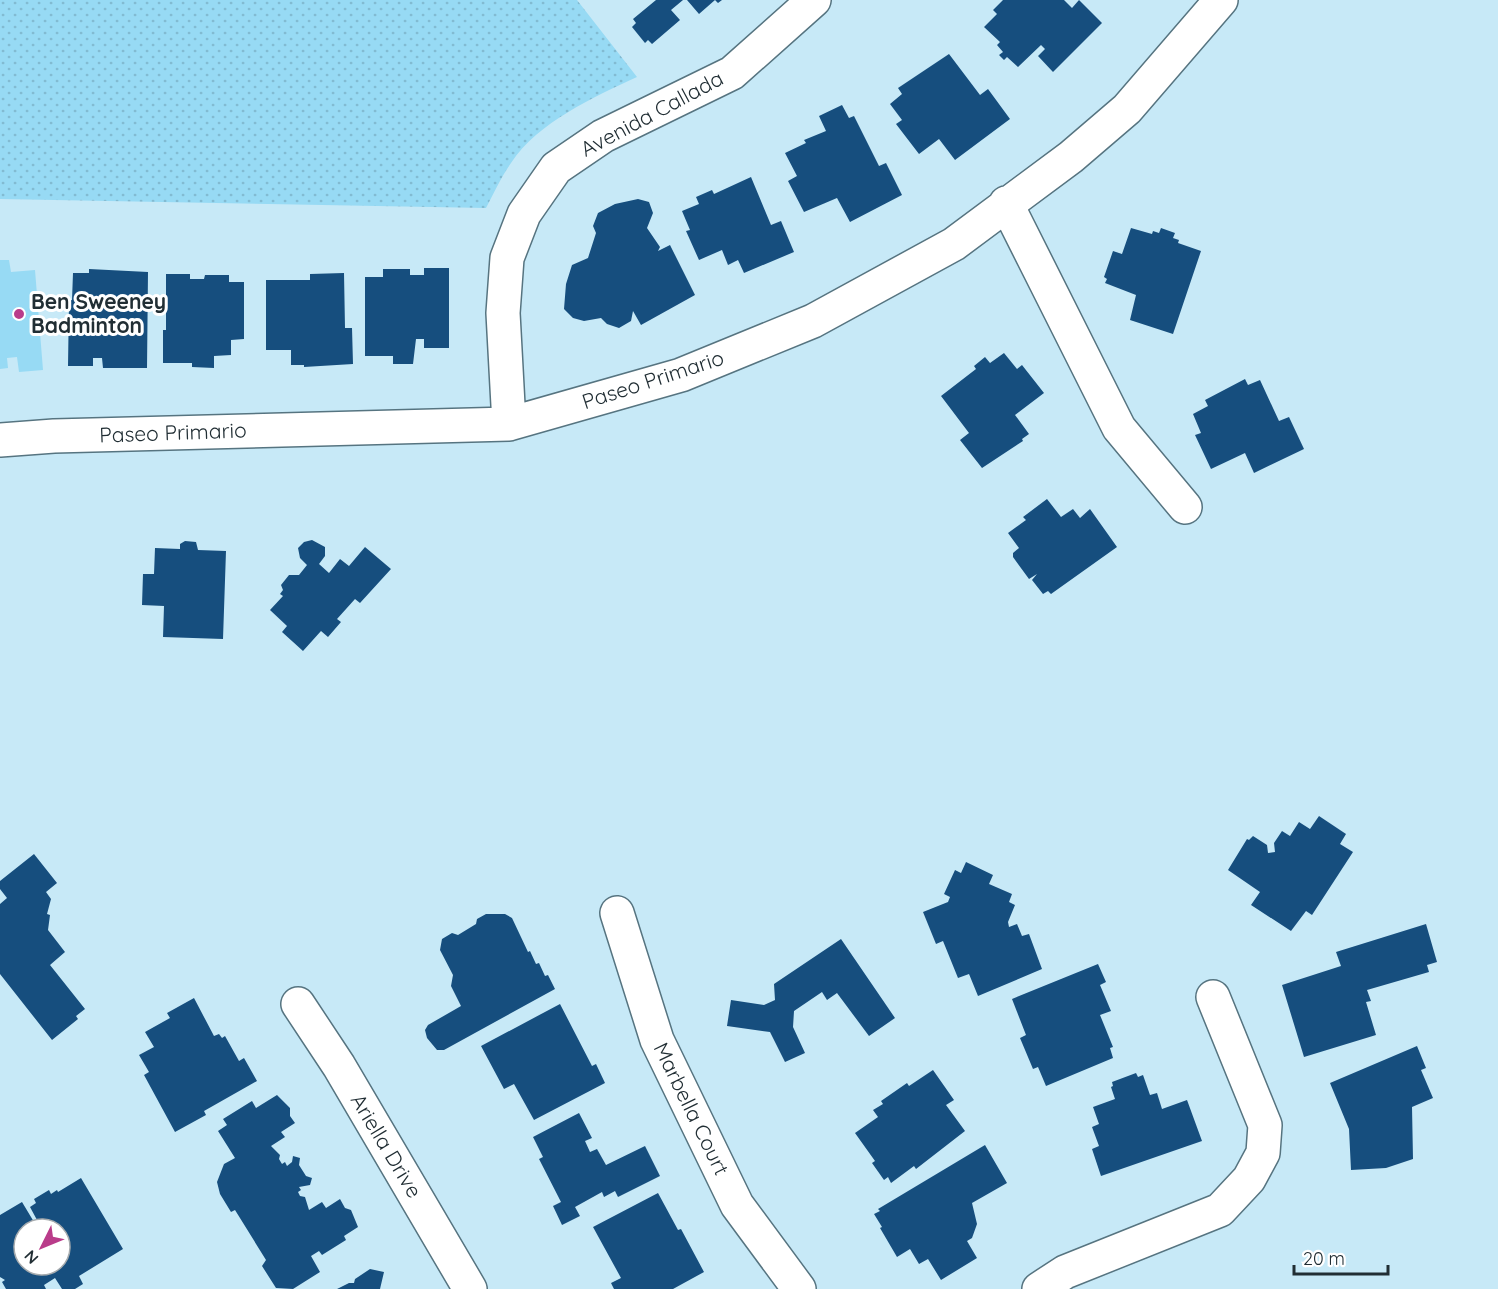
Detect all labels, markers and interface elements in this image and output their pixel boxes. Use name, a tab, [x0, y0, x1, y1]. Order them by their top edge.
street label: Avenida Callada	[576, 65, 727, 162]
place label: Ben Sweeney Badminton	[31, 288, 166, 338]
marker: Ben Sweeney Badminton	[12, 307, 26, 321]
street label: Paseo Primario	[579, 344, 727, 414]
street label: Paseo Primario	[99, 416, 247, 448]
street label: Marbella Court	[649, 1038, 735, 1179]
street label: Ariella Drive	[346, 1089, 428, 1202]
north arrow	[12, 1217, 72, 1277]
scale bar	[1294, 1238, 1388, 1276]
text: N	[20, 1246, 42, 1268]
text: 20 m	[1303, 1247, 1345, 1270]

